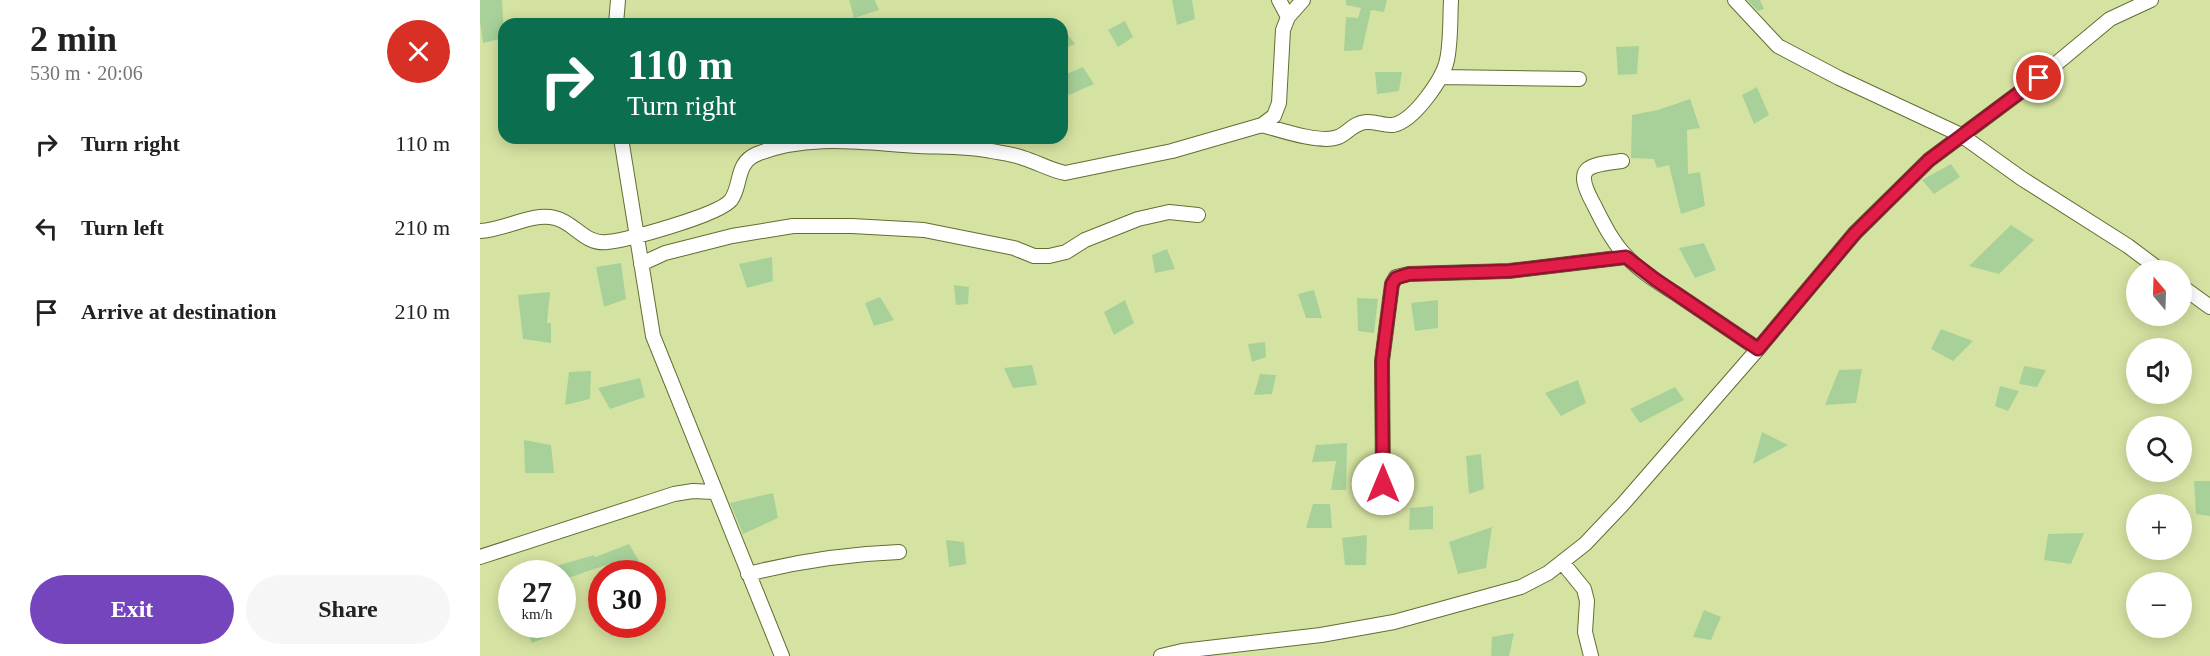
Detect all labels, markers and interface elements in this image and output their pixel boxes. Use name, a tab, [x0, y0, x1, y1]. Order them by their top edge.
text: 2 min	[30, 19, 117, 59]
button: close	[387, 20, 450, 83]
icon: right	[528, 42, 606, 120]
text: 110 m	[627, 42, 733, 88]
pin	[2013, 52, 2064, 103]
icon: arrive	[2022, 61, 2055, 94]
text: 530 m · 20:06	[30, 62, 143, 84]
text: Turn right	[627, 91, 736, 121]
icon: right	[30, 128, 63, 161]
text: Turn right	[81, 131, 180, 156]
text: 110 m	[395, 131, 450, 156]
icon: left	[30, 212, 63, 245]
text: Turn left	[81, 215, 164, 240]
text: 210 m	[394, 215, 450, 240]
north arrow	[2126, 260, 2192, 326]
map controls	[2126, 260, 2192, 638]
icon: arrive	[30, 296, 63, 329]
text: Arrive at destination	[81, 299, 277, 324]
text: 210 m	[394, 299, 450, 324]
button: sound	[2126, 338, 2192, 404]
button: search	[2126, 416, 2192, 482]
position arrow	[1351, 452, 1415, 516]
button: +	[2126, 494, 2192, 560]
speed limit sign: 30	[588, 560, 666, 638]
button: −	[2126, 572, 2192, 638]
button: Exit	[30, 575, 234, 644]
button: Share	[246, 575, 450, 644]
text: 27	[522, 575, 552, 608]
text: km/h	[522, 606, 552, 622]

